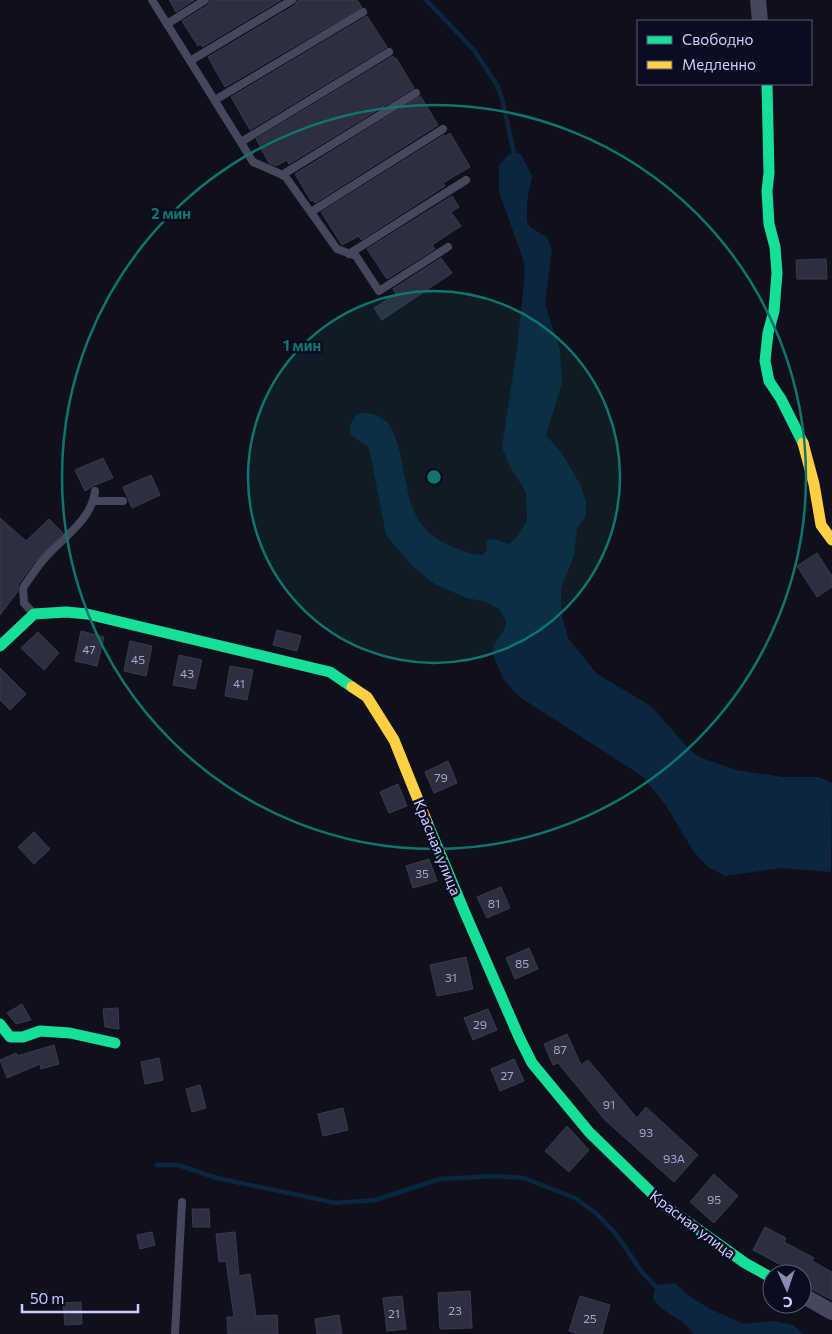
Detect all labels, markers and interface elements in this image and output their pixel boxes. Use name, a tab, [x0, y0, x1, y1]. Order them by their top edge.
legend	[637, 20, 812, 85]
text: Свободно	[682, 30, 753, 48]
text: Медленно	[682, 55, 756, 73]
text: 2 мин	[151, 204, 191, 222]
text: 1 мин	[283, 336, 321, 354]
centre of rings	[425, 468, 443, 486]
house number: 47	[82, 642, 96, 656]
house number: 45	[131, 652, 145, 666]
house number: 43	[180, 666, 194, 680]
house number: 41	[233, 676, 245, 690]
house number: 79	[434, 770, 448, 784]
street label: Красная улица	[411, 796, 465, 898]
house number: 35	[415, 866, 429, 880]
house number: 81	[488, 896, 500, 910]
house number: 85	[515, 956, 529, 970]
house number: 31	[445, 970, 457, 984]
house number: 29	[473, 1017, 487, 1031]
house number: 87	[553, 1042, 567, 1056]
house number: 27	[501, 1068, 513, 1082]
house number: 91	[603, 1097, 615, 1111]
house number: 93	[639, 1125, 653, 1139]
house number: 93А	[663, 1151, 685, 1165]
street label: Красная улица	[647, 1186, 739, 1262]
house number: 95	[707, 1192, 721, 1206]
north arrow	[762, 1264, 812, 1314]
scale bar	[22, 1282, 139, 1314]
text: 50 m	[30, 1289, 64, 1307]
text: С	[782, 1294, 793, 1311]
house number: 23	[448, 1303, 462, 1317]
house number: 21	[388, 1306, 400, 1320]
house number: 25	[583, 1311, 597, 1325]

